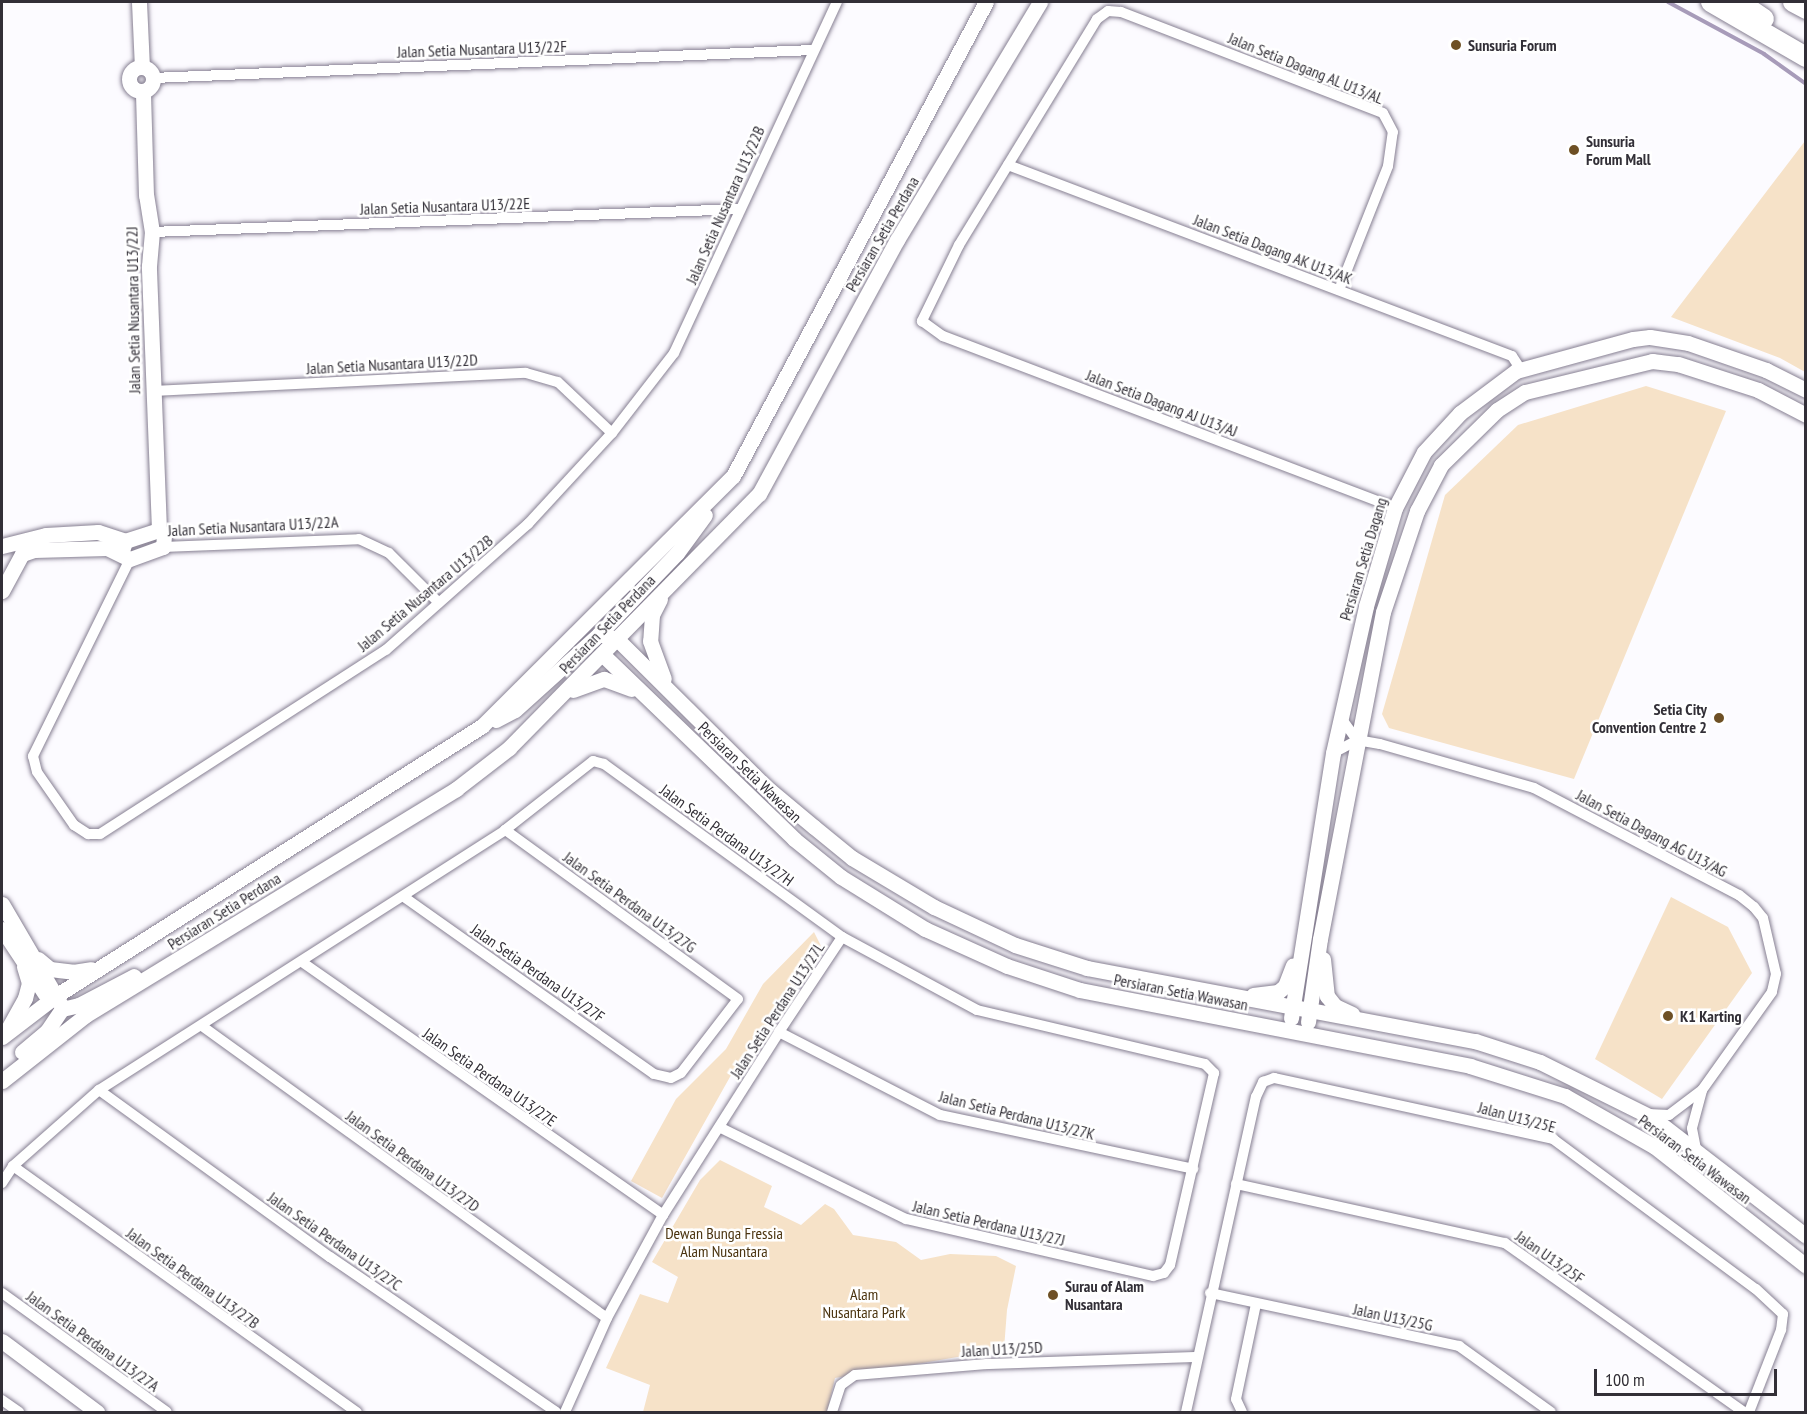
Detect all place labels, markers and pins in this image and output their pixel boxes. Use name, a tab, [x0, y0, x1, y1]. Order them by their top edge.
place label: Sunsuria Forum	[1468, 35, 1557, 55]
marker: Sunsuria Forum	[1449, 38, 1463, 52]
place label: Sunsuria Forum Mall	[1586, 131, 1651, 169]
marker: Sunsuria Forum Mall	[1567, 143, 1581, 157]
place label: Setia City Convention Centre 2	[1592, 699, 1707, 737]
marker: Setia City Convention Centre 2	[1712, 711, 1726, 725]
place label: K1 Karting	[1680, 1006, 1742, 1026]
marker: K1 Karting	[1661, 1009, 1675, 1023]
place label: Surau of Alam Nusantara	[1065, 1276, 1145, 1314]
marker: Surau of Alam Nusantara	[1046, 1288, 1060, 1302]

